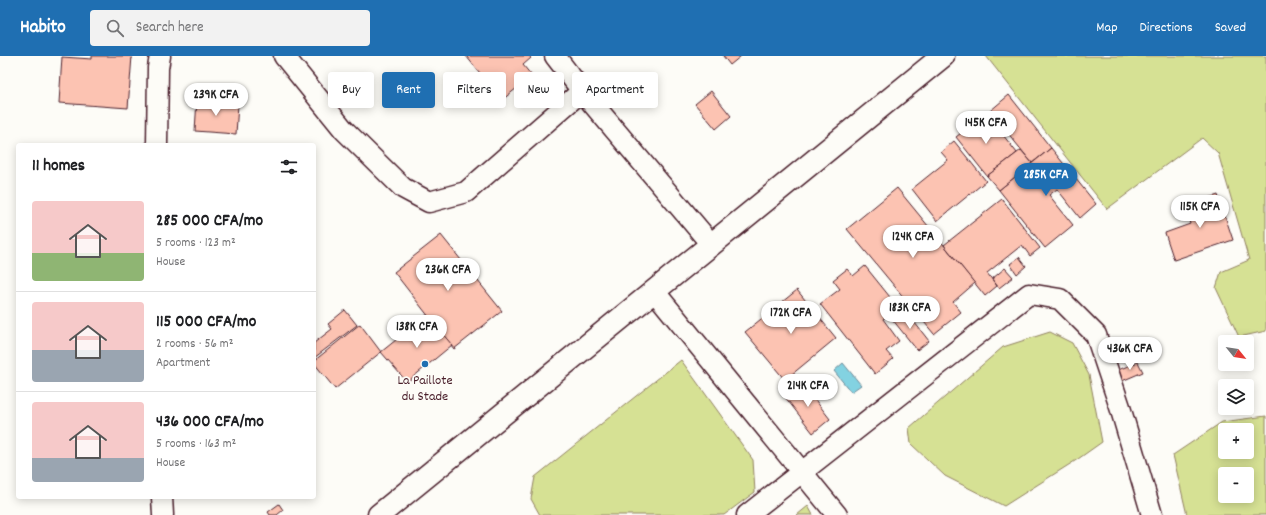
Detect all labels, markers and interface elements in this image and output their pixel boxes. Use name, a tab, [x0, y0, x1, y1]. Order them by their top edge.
search box	[90, 10, 370, 46]
text: Habito	[20, 15, 66, 42]
icon: search	[104, 17, 126, 39]
text: Search here	[136, 17, 204, 39]
text: Map	[1096, 18, 1118, 38]
text: Directions	[1140, 18, 1193, 38]
text: Saved	[1215, 18, 1246, 38]
chip: Buy	[328, 72, 374, 108]
chip: Rent	[382, 72, 435, 108]
chip: Filters	[443, 72, 506, 108]
chip: New	[514, 72, 564, 108]
chip: Apartment	[572, 72, 658, 108]
pin: 239K CFA	[175, 83, 257, 117]
text: 239K CFA	[193, 86, 239, 105]
pin: 145K CFA	[945, 111, 1027, 145]
text: 145K CFA	[965, 114, 1007, 133]
text: 11 homes	[32, 155, 85, 179]
icon: filters	[278, 156, 300, 178]
pin: 285K CFA	[1005, 163, 1087, 197]
text: 285K CFA	[1023, 166, 1069, 185]
pin: 115K CFA	[1159, 195, 1241, 229]
text: 115K CFA	[1180, 198, 1220, 217]
text: 285 000 CFA/mo	[156, 210, 263, 234]
icon: home	[64, 217, 112, 265]
pin: 124K CFA	[872, 225, 954, 259]
text: 124K CFA	[892, 228, 934, 247]
text: 5 rooms · 123 m²	[156, 234, 236, 253]
text: House	[156, 253, 185, 272]
pin: 236K CFA	[407, 258, 489, 292]
text: 236K CFA	[425, 261, 471, 280]
pin: 183K CFA	[869, 296, 951, 330]
text: 183K CFA	[889, 299, 931, 318]
pin: 172K CFA	[750, 301, 832, 335]
text: 172K CFA	[770, 304, 812, 323]
text: 115 000 CFA/mo	[156, 311, 256, 335]
pin: 138K CFA	[376, 315, 458, 349]
icon: home	[64, 318, 112, 366]
text: 138K CFA	[396, 318, 438, 337]
text: 2 rooms · 56 m²	[156, 335, 233, 354]
north arrow	[1218, 335, 1254, 371]
map controls	[1218, 335, 1254, 503]
pin: 436K CFA	[1089, 337, 1171, 371]
text: 436K CFA	[1107, 340, 1153, 359]
text: Apartment	[156, 354, 210, 373]
marker: La Paillote du Stade	[420, 359, 430, 369]
place label: La Paillote du Stade	[397, 371, 453, 407]
pin: 214K CFA	[767, 374, 849, 408]
text: 214K CFA	[787, 377, 829, 396]
button: layers	[1218, 379, 1254, 415]
text: 436 000 CFA/mo	[156, 411, 264, 435]
icon: home	[64, 418, 112, 466]
button: +	[1218, 423, 1254, 459]
text: 5 rooms · 163 m²	[156, 435, 236, 454]
text: House	[156, 454, 185, 473]
button: −	[1218, 467, 1254, 503]

